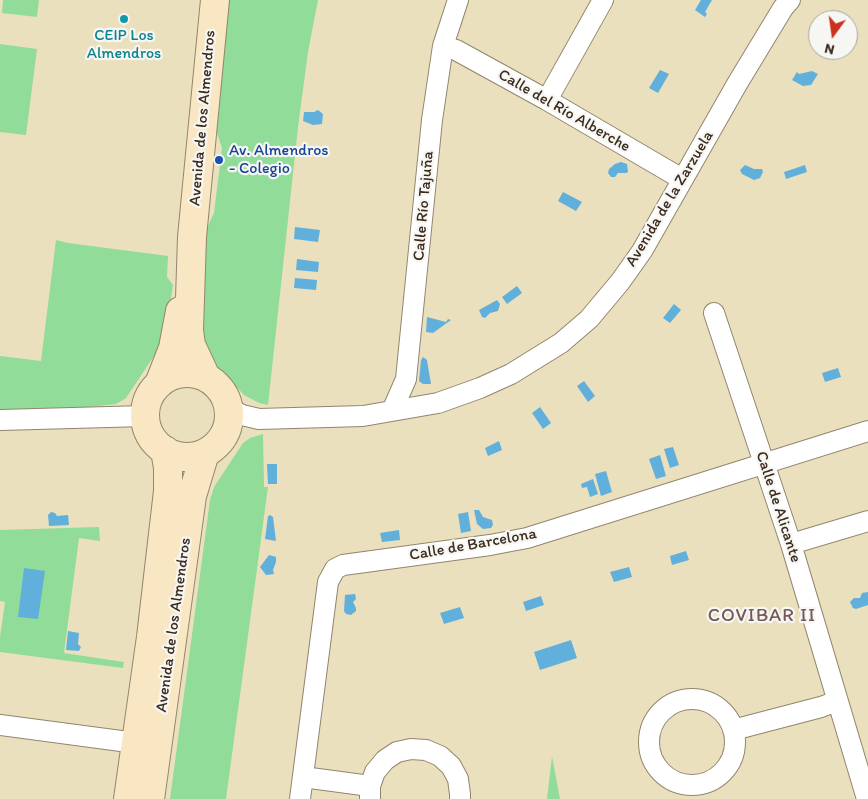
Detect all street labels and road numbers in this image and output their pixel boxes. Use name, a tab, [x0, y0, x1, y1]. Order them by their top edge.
street label: Avenida de los Almendros	[186, 29, 220, 207]
street label: Calle del Río Alberche	[495, 65, 633, 157]
street label: Avenida de la Zarzuela	[622, 128, 718, 270]
street label: Calle Río Tajuña	[410, 150, 438, 262]
street label: Calle de Alicante	[751, 449, 805, 565]
street label: Calle de Barcelona	[408, 524, 538, 566]
street label: Avenida de los Almendros	[152, 536, 196, 714]

